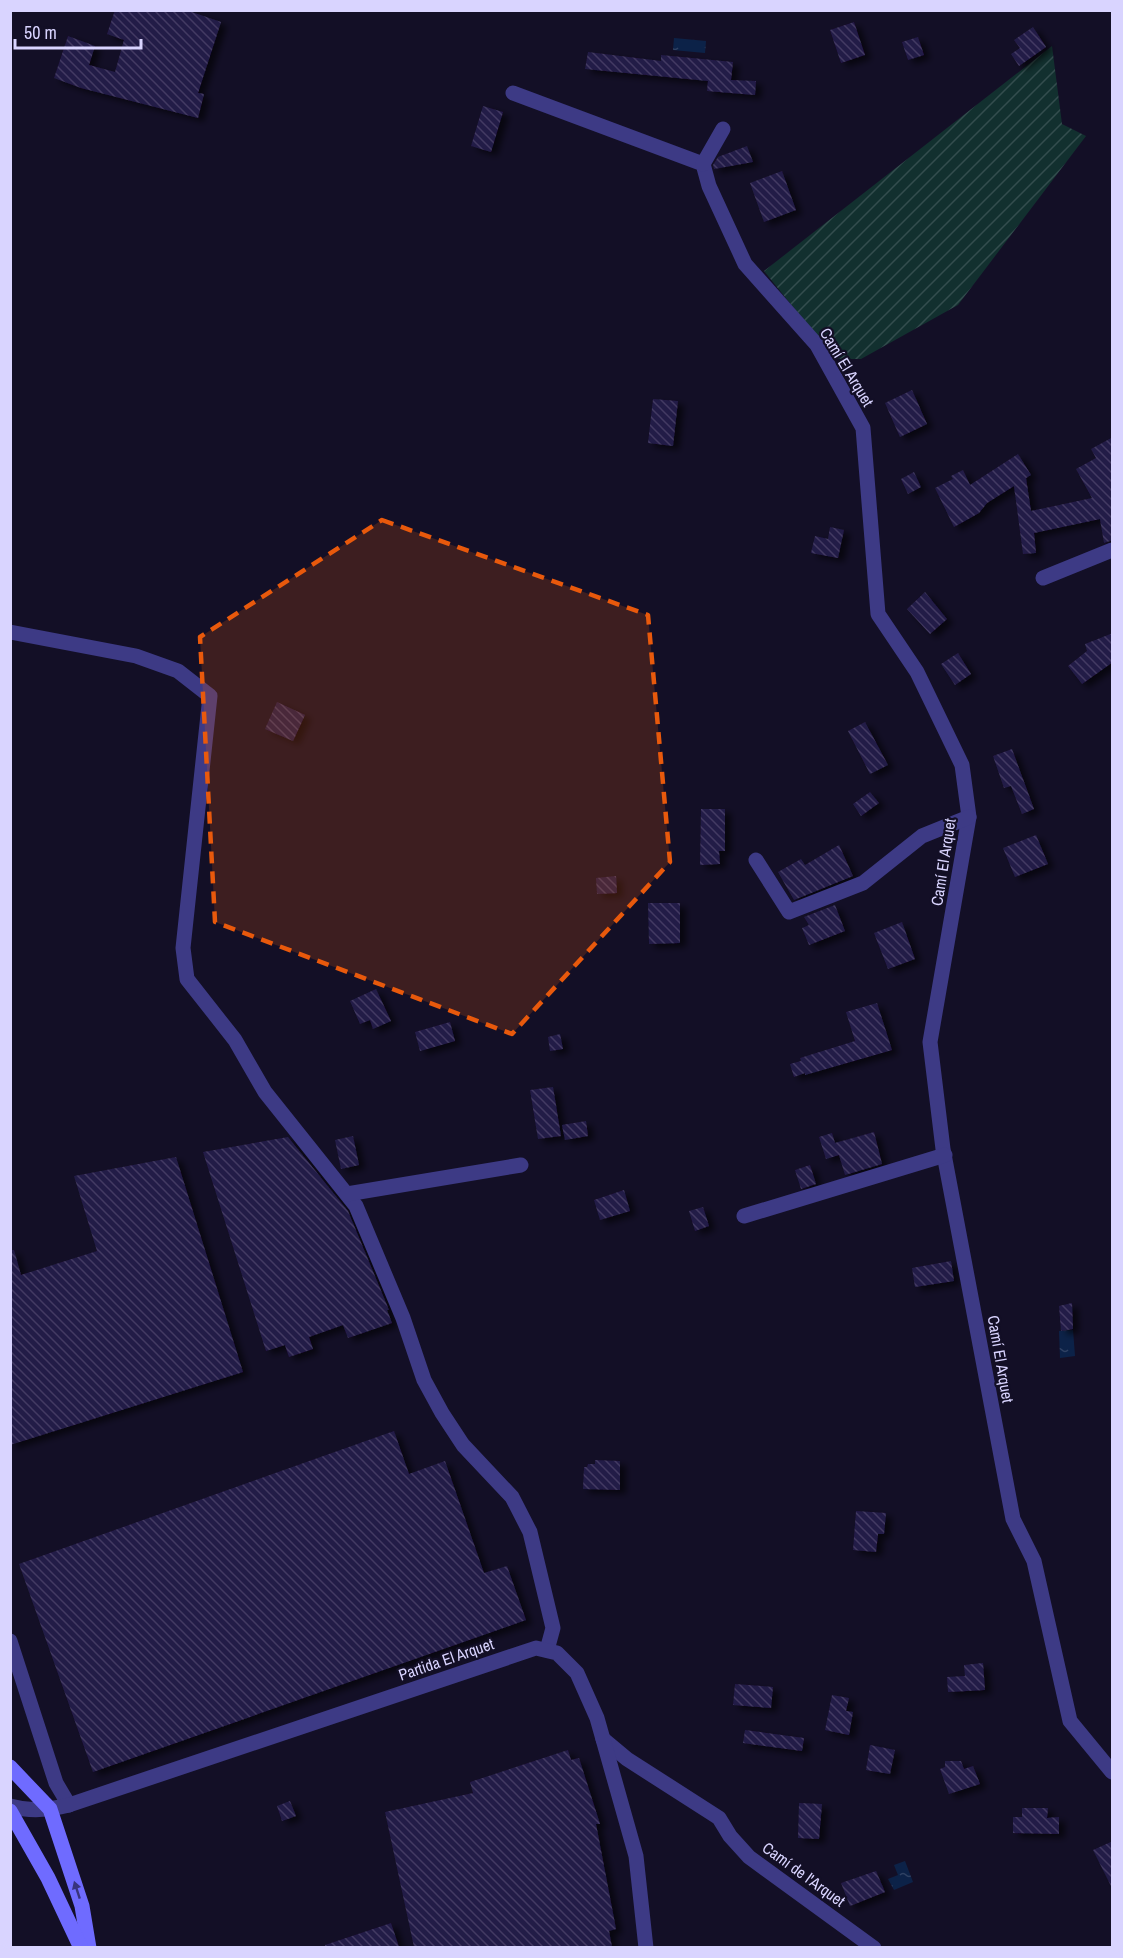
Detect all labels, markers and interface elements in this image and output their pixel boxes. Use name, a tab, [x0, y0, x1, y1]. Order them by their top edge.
scale bar	[15, 12, 141, 50]
text: 50 m	[24, 20, 57, 45]
street label: Camí El Arquet	[815, 324, 879, 411]
street label: Camí El Arquet	[925, 816, 961, 907]
street label: Camí El Arquet	[983, 1314, 1020, 1405]
street label: Partida El Arquet	[396, 1632, 497, 1686]
street label: Camí de l'Arquet	[758, 1837, 850, 1912]
one-way arrow	[72, 1881, 81, 1899]

